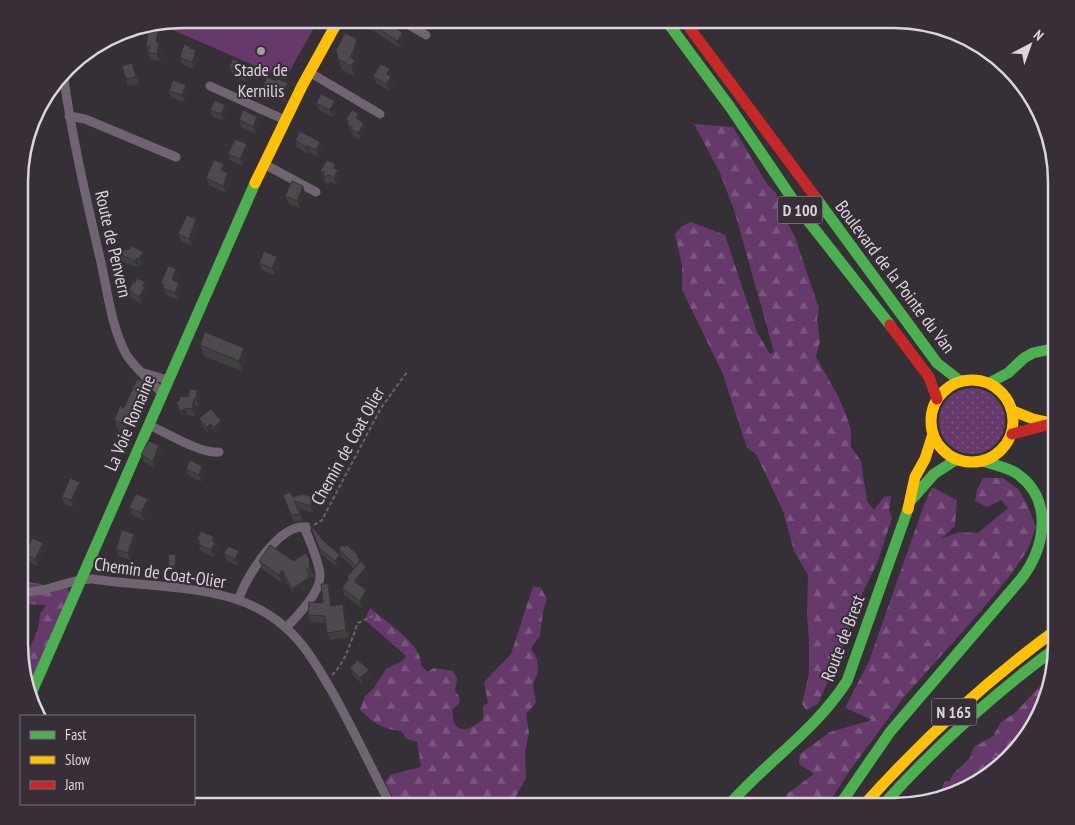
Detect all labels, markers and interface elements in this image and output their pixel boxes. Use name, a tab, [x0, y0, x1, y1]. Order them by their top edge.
north arrow	[1005, 20, 1055, 70]
text: N	[1030, 26, 1047, 44]
marker: Stade de Kernilis	[255, 45, 267, 57]
place label: Stade de Kernilis	[234, 58, 288, 102]
street label: Route de Penvern	[90, 188, 137, 299]
road number: D 100	[778, 196, 822, 224]
street label: Boulevard de la Pointe du Van	[830, 196, 960, 358]
street label: La Voie Romaine	[99, 371, 160, 474]
street label: Chemin de Coat Olier	[306, 382, 390, 509]
street label: Chemin de Coat-Olier	[93, 552, 227, 593]
street label: Route de Brest	[816, 591, 870, 684]
road number: N 165	[932, 699, 976, 726]
legend	[20, 715, 195, 805]
text: Fast	[65, 725, 86, 744]
text: Slow	[65, 750, 90, 769]
text: Jam	[64, 775, 84, 794]

